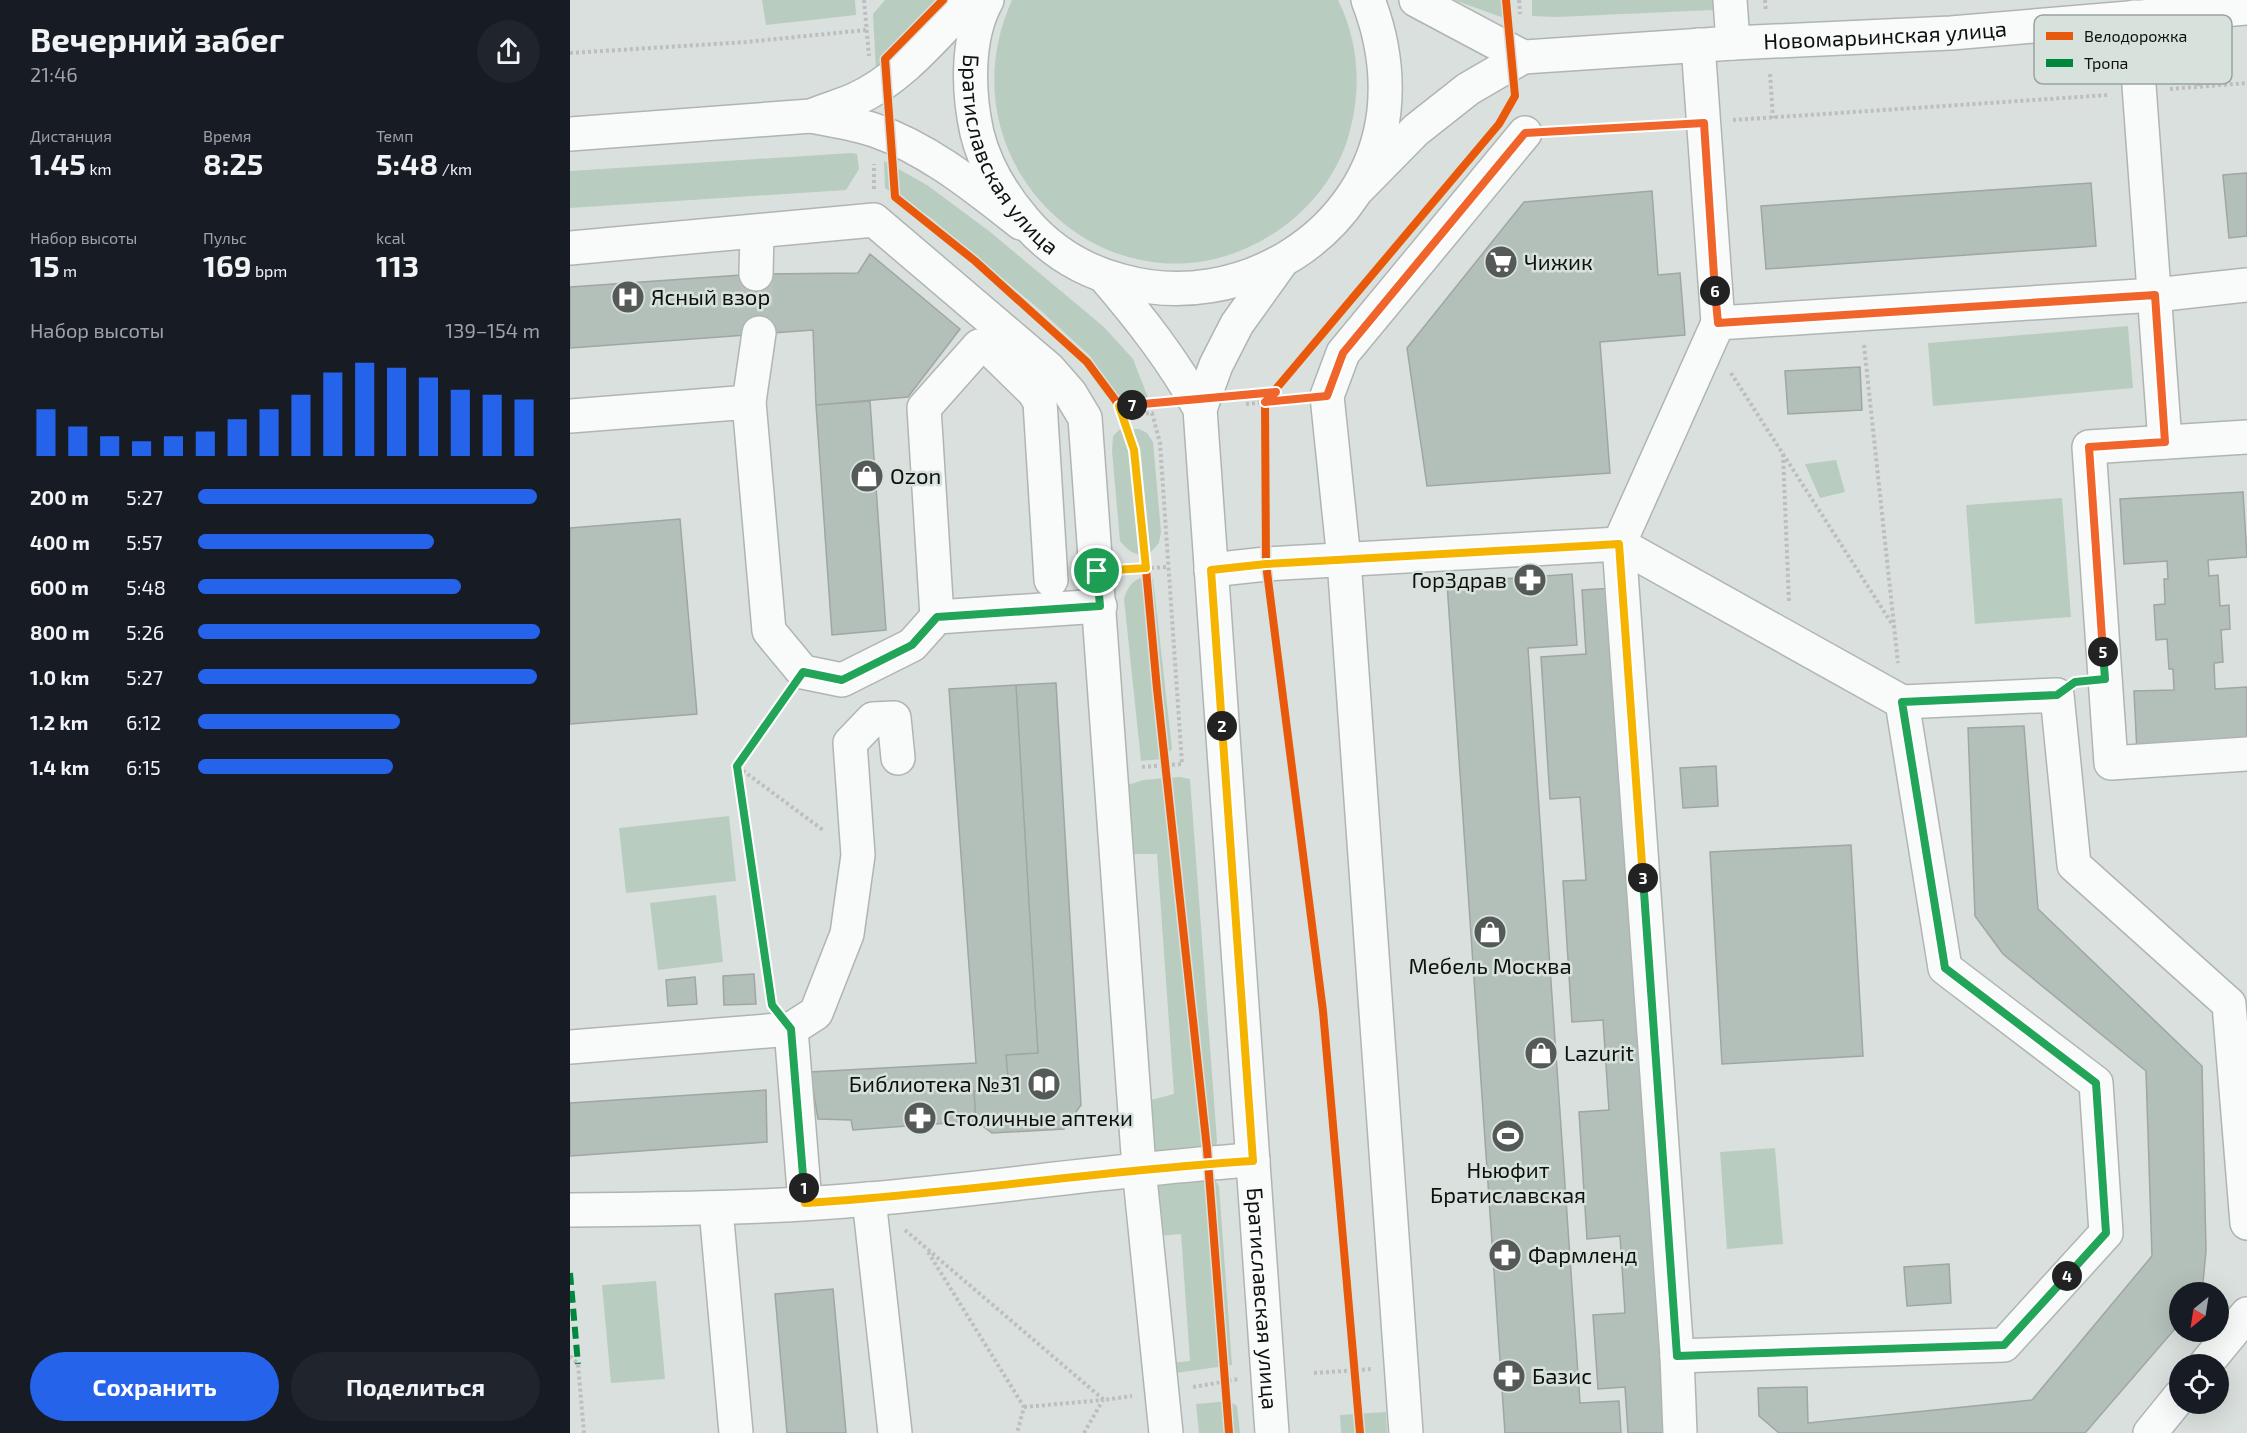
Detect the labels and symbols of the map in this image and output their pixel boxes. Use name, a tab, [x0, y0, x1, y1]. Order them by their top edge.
street label: Новомарьинская улица	[1763, 14, 2008, 54]
legend	[2034, 15, 2232, 84]
text: Велодорожка	[2084, 26, 2187, 45]
street label: Братиславская улица	[959, 53, 1064, 259]
text: Тропа	[2084, 53, 2128, 72]
supermarket icon: Чижик	[1483, 244, 1519, 280]
place label: Чижик	[1524, 248, 1593, 274]
pin: 6	[1700, 276, 1730, 306]
hospital icon: Ясный взор	[610, 279, 646, 315]
place label: Ясный взор	[651, 283, 770, 309]
pin: 7	[1117, 390, 1147, 420]
shop icon: Ozon	[849, 458, 885, 494]
place label: Ozon	[890, 462, 941, 488]
pin	[1071, 545, 1122, 596]
pharmacy icon: ГорЗдрав	[1512, 562, 1548, 598]
place label: ГорЗдрав	[1411, 566, 1507, 592]
pin: 5	[2088, 637, 2118, 667]
pin: 2	[1207, 711, 1237, 741]
pin: 3	[1628, 863, 1658, 893]
shop icon: Мебель Москва	[1472, 914, 1508, 950]
place label: Мебель Москва	[1408, 952, 1572, 978]
shop icon: Lazurit	[1523, 1035, 1559, 1071]
place label: Lazurit	[1564, 1039, 1634, 1065]
library icon: Библиотека №31	[1026, 1066, 1062, 1102]
place label: Библиотека №31	[849, 1070, 1021, 1096]
pharmacy icon: Столичные аптеки	[902, 1100, 938, 1136]
place label: Столичные аптеки	[943, 1104, 1133, 1130]
sports icon: Ньюфит Братиславская	[1490, 1118, 1526, 1154]
place label: Ньюфит Братиславская	[1430, 1156, 1586, 1207]
pin: 1	[789, 1173, 819, 1203]
street label: Братиславская улица	[1243, 1187, 1284, 1410]
pharmacy icon: Фармленд	[1487, 1237, 1523, 1273]
place label: Фармленд	[1528, 1241, 1638, 1267]
pin: 4	[2052, 1261, 2082, 1291]
north arrow	[2169, 1282, 2229, 1342]
pharmacy icon: Базис	[1491, 1358, 1527, 1394]
place label: Базис	[1532, 1362, 1592, 1388]

